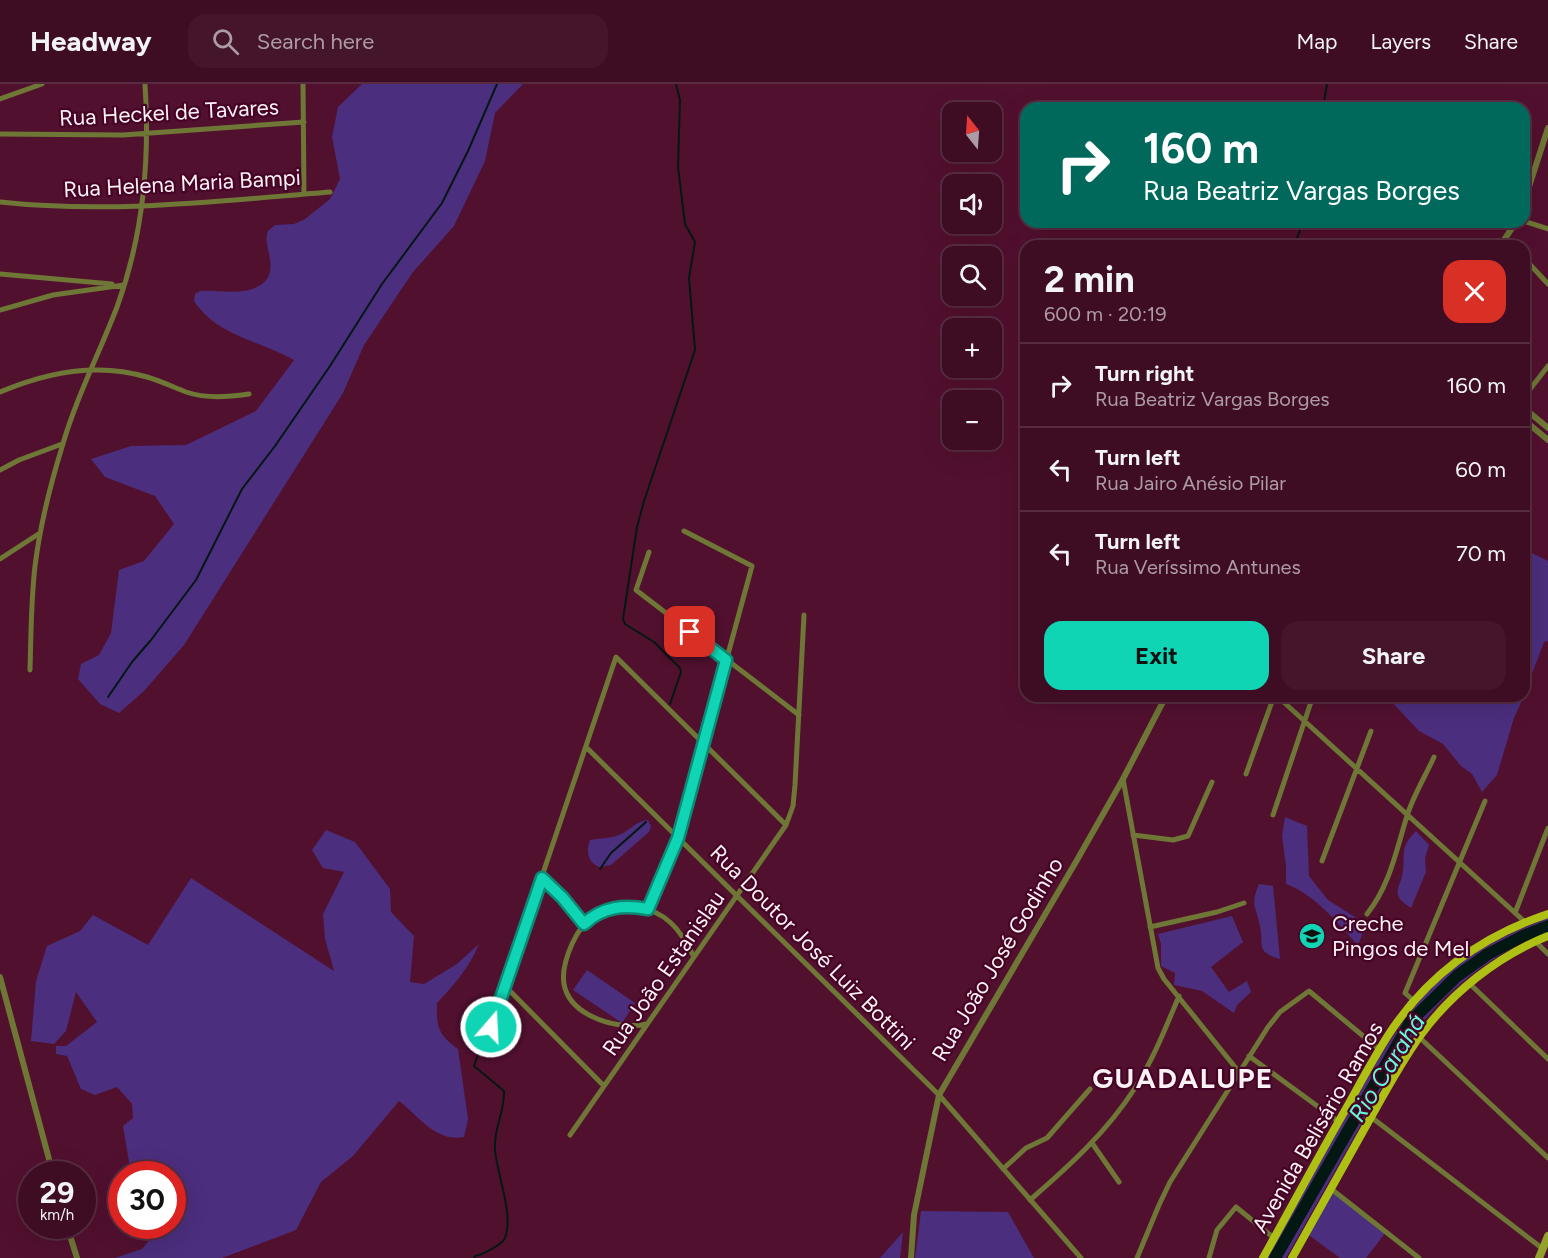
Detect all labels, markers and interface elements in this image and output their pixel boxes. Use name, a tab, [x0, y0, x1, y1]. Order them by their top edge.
search box	[188, 14, 608, 68]
text: Headway	[30, 24, 152, 58]
icon: search	[209, 25, 242, 58]
text: Search here	[257, 28, 374, 55]
text: Map	[1297, 29, 1337, 54]
text: Layers	[1370, 29, 1431, 54]
text: Share	[1464, 29, 1518, 54]
street label: Rua Heckel de Tavares	[58, 93, 280, 132]
north arrow	[942, 102, 1002, 162]
map controls	[942, 102, 1002, 450]
text: 160 m	[1143, 123, 1259, 174]
icon: right	[1044, 126, 1122, 204]
street label: Rua Helena Maria Bampi	[63, 164, 301, 203]
button: sound	[942, 174, 1002, 234]
text: Rua Beatriz Vargas Borges	[1143, 174, 1460, 207]
button: search	[942, 246, 1002, 306]
text: 2 min	[1044, 258, 1135, 301]
button: close	[1443, 260, 1506, 323]
text: 600 m · 20:19	[1044, 302, 1167, 326]
button: +	[942, 318, 1002, 378]
text: Turn right	[1095, 360, 1194, 387]
icon: right	[1044, 369, 1077, 402]
text: 160 m	[1446, 372, 1506, 399]
text: Rua Beatriz Vargas Borges	[1095, 387, 1330, 411]
button: −	[942, 390, 1002, 450]
text: Turn left	[1095, 444, 1181, 471]
icon: left	[1044, 453, 1077, 486]
text: 60 m	[1455, 456, 1506, 483]
text: Rua Jairo Anésio Pilar	[1095, 471, 1286, 495]
text: Turn left	[1095, 528, 1181, 555]
icon: left	[1044, 537, 1077, 570]
text: 70 m	[1456, 540, 1506, 567]
text: Rua Veríssimo Antunes	[1095, 555, 1301, 579]
pin	[664, 606, 715, 657]
icon: arrive	[673, 615, 706, 648]
button: Exit	[1044, 621, 1269, 690]
button: Share	[1281, 621, 1506, 690]
street label: Rua Doutor José Luiz Bottini	[704, 839, 921, 1056]
street label: Rua João José Godinho	[926, 853, 1069, 1066]
street label: Rua João Estanislau	[596, 886, 730, 1061]
place label: Creche Pingos de Mel	[1332, 910, 1469, 962]
school or university icon: Creche Pingos de Mel	[1297, 921, 1327, 951]
position arrow	[459, 995, 523, 1059]
water label: Rio Carahá	[1342, 1008, 1431, 1127]
street label: Avenida Belisário Ramos	[1246, 1017, 1389, 1238]
district label: GUADALUPE	[1092, 1061, 1274, 1095]
speed limit sign: 30	[108, 1161, 186, 1239]
text: 29	[40, 1174, 74, 1211]
text: km/h	[40, 1206, 74, 1224]

